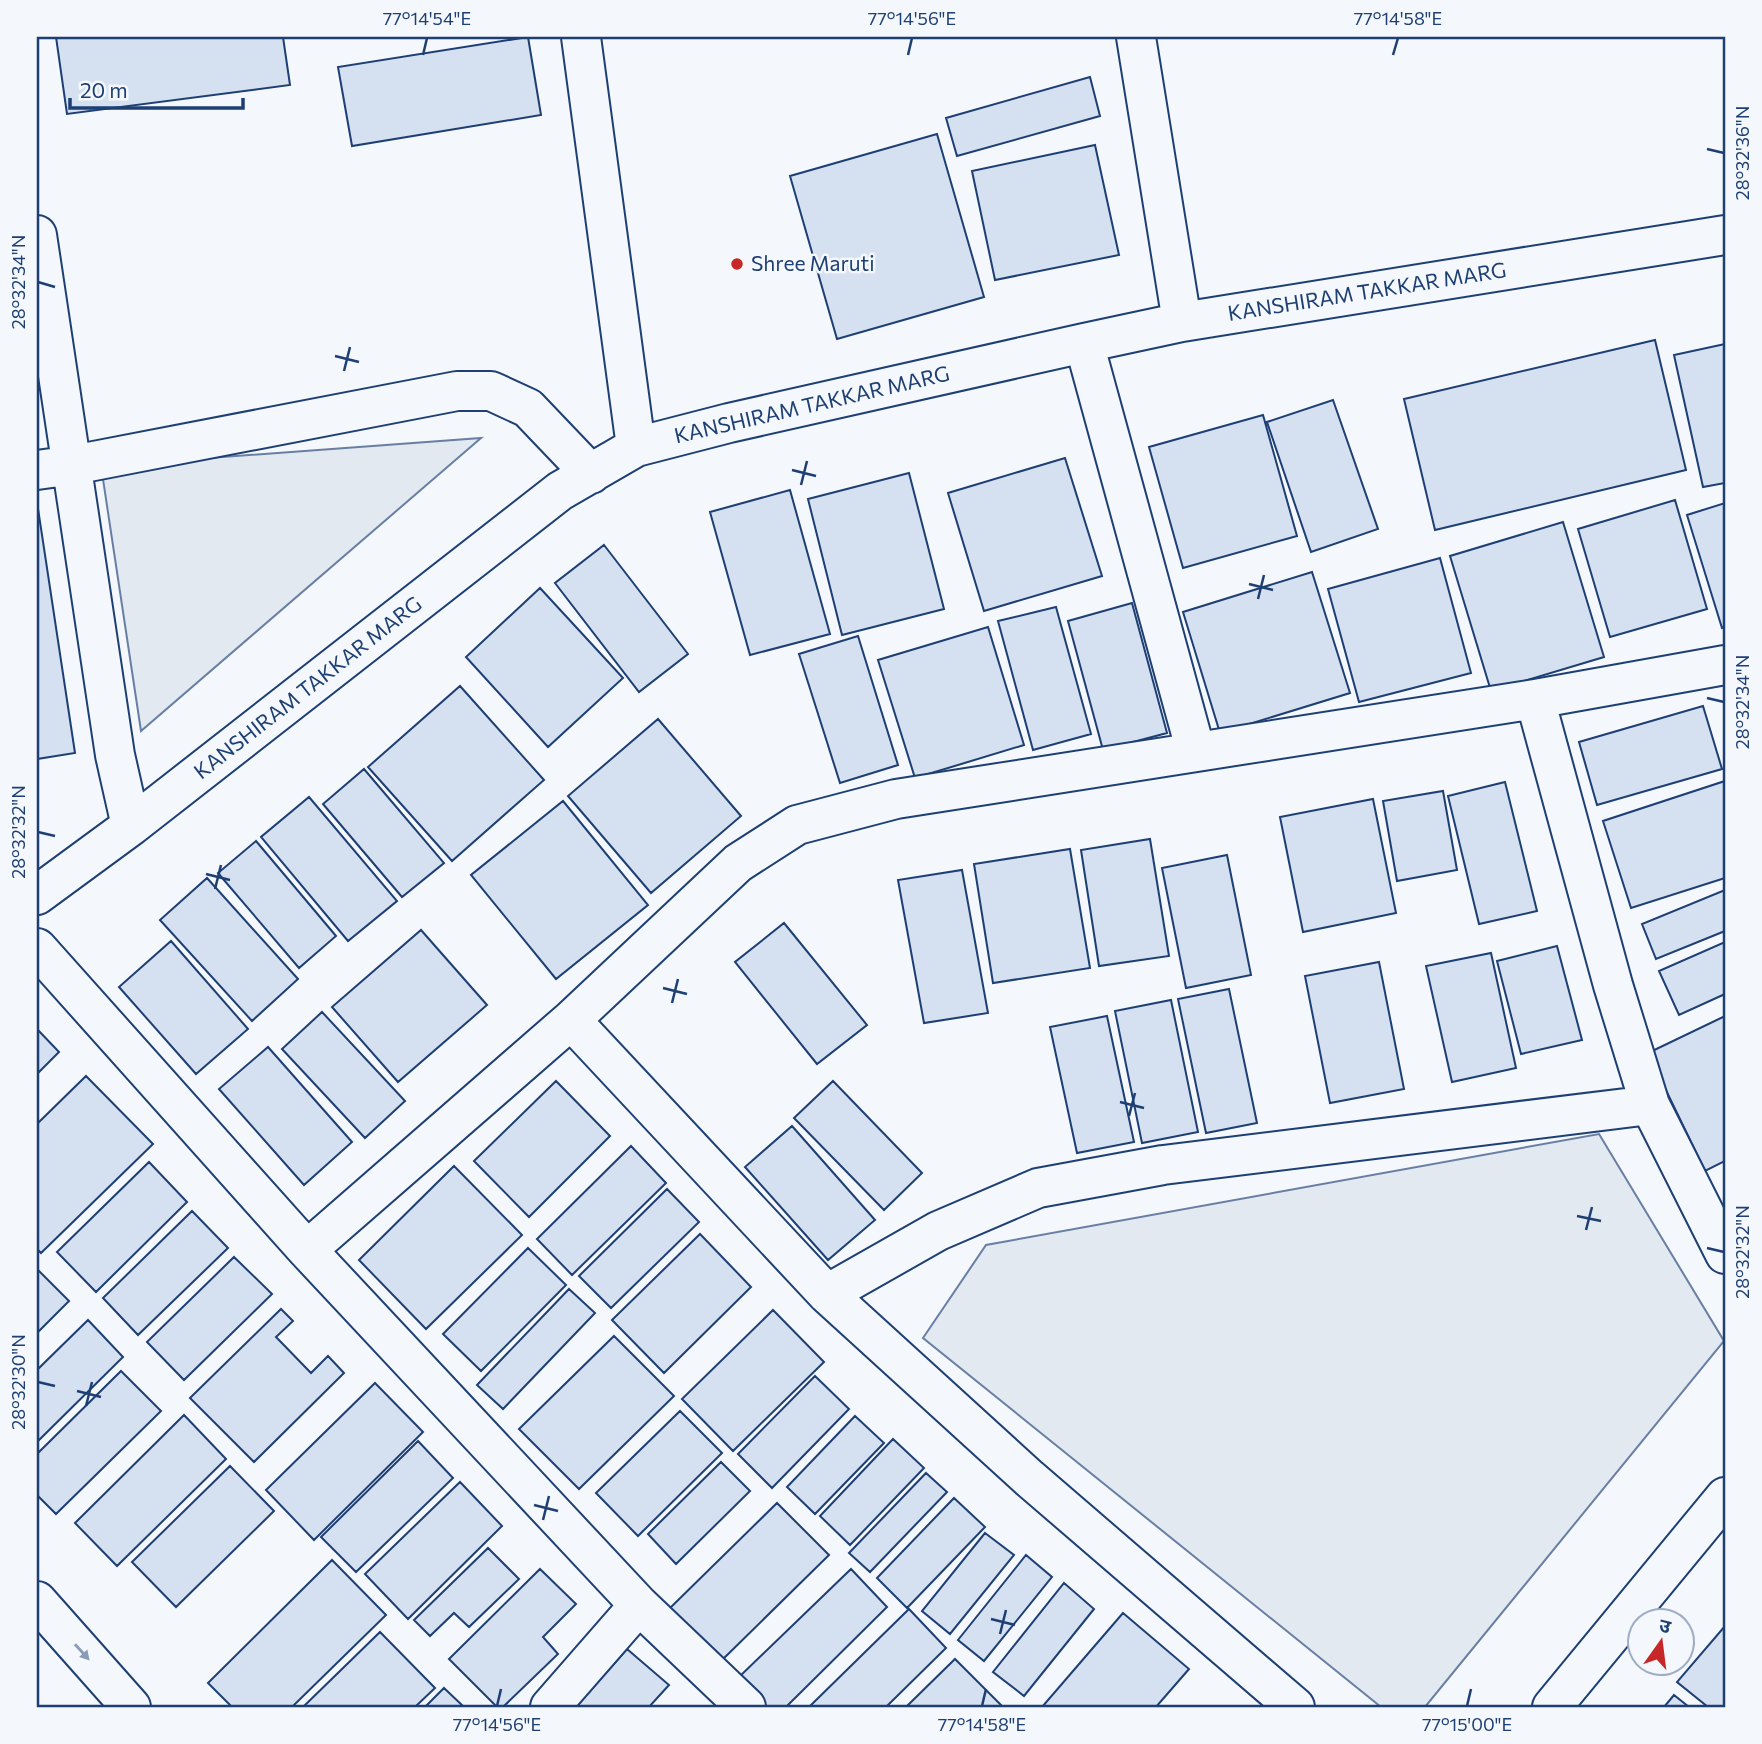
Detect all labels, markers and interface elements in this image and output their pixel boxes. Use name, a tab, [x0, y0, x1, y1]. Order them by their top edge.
text: 77°14'54"E	[383, 7, 471, 29]
text: 77°14'56"E	[868, 7, 956, 29]
text: 77°14'58"E	[1354, 7, 1442, 29]
scale bar	[70, 66, 243, 110]
text: 20 m	[80, 77, 128, 102]
text: 28°32'36"N	[1731, 106, 1753, 200]
text: 28°32'34"N	[7, 235, 29, 329]
place label: Shree Maruti	[751, 250, 875, 275]
marker: Shree Maruti	[729, 256, 745, 272]
street label: KANSHIRAM TAKKAR MARG	[1226, 256, 1508, 325]
street label: KANSHIRAM TAKKAR MARG	[672, 360, 952, 447]
street label: KANSHIRAM TAKKAR MARG	[188, 590, 426, 783]
text: 28°32'34"N	[1731, 655, 1753, 749]
text: 28°32'32"N	[7, 785, 29, 879]
text: 28°32'32"N	[1731, 1205, 1753, 1299]
text: 28°32'30"N	[7, 1334, 29, 1430]
north arrow	[1626, 1608, 1696, 1678]
text: उ	[1657, 1613, 1674, 1638]
one-way arrow	[74, 1643, 90, 1661]
text: 77°14'56"E	[453, 1713, 541, 1735]
text: 77°14'58"E	[938, 1713, 1026, 1735]
text: 77°15'00"E	[1422, 1713, 1512, 1735]

